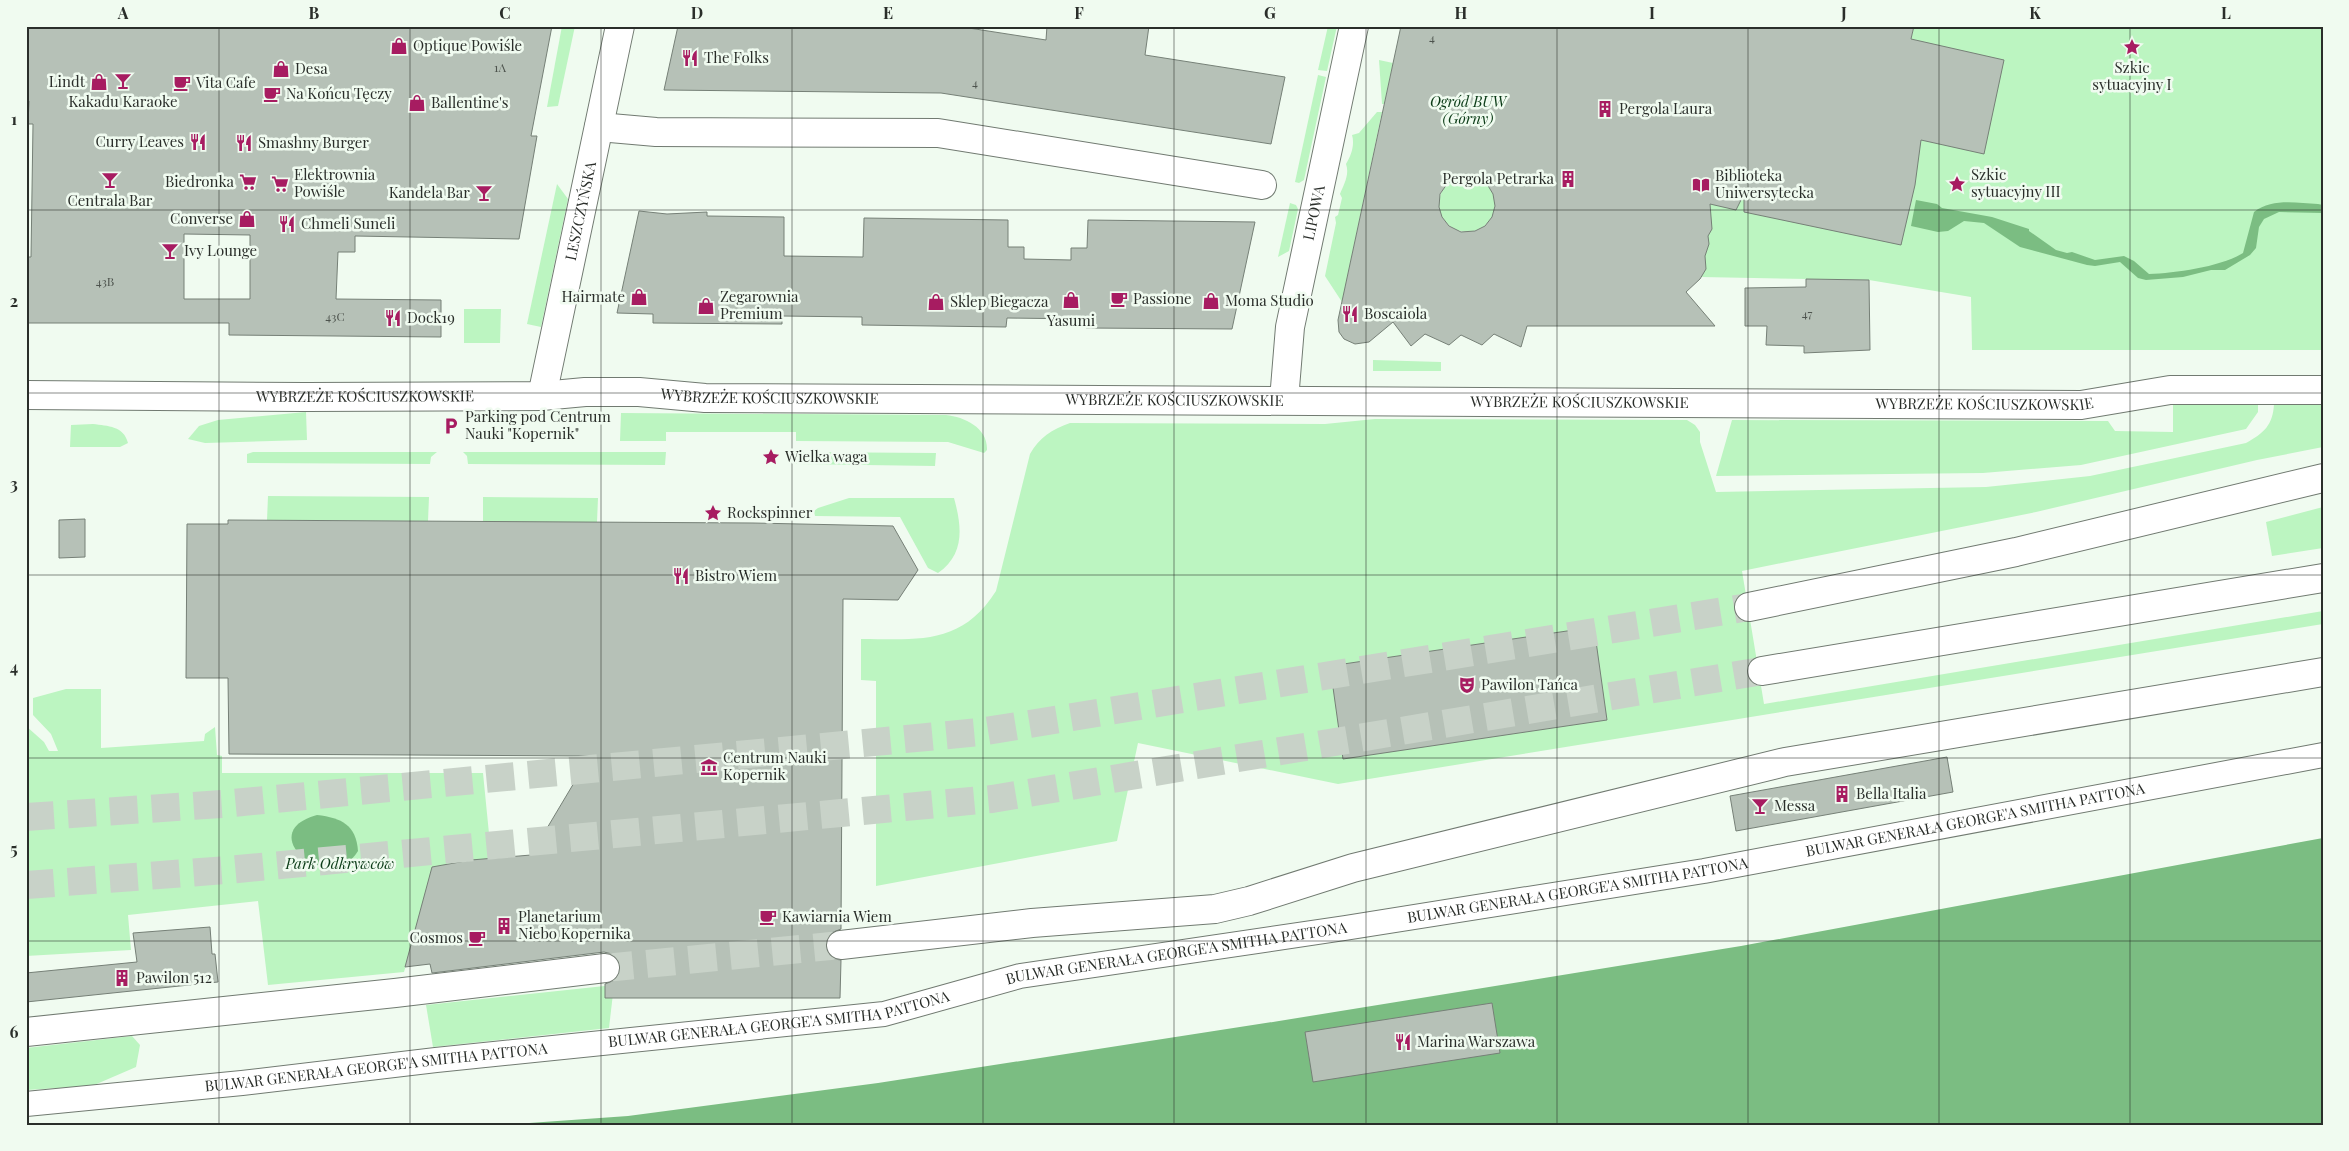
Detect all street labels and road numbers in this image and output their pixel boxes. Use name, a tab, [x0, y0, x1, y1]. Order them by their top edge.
street label: LESZCZYŃSKA	[560, 159, 600, 262]
street label: LIPOWA	[1298, 183, 1329, 242]
street label: WYBRZEŻE KOŚCIUSZKOWSKIE	[659, 383, 879, 408]
street label: WYBRZEŻE KOŚCIUSZKOWSKIE	[255, 385, 474, 406]
street label: WYBRZEŻE KOŚCIUSZKOWSKIE	[1064, 389, 1284, 410]
street label: WYBRZEŻE KOŚCIUSZKOWSKIE	[1469, 391, 1689, 412]
street label: WYBRZEŻE KOŚCIUSZKOWSKIE	[1874, 392, 2095, 414]
street label: BULWAR GENERAŁA GEORGE'A SMITHA PATTONA	[1804, 777, 2147, 861]
street label: BULWAR GENERAŁA GEORGE'A SMITHA PATTONA	[1406, 852, 1750, 927]
street label: BULWAR GENERAŁA GEORGE'A SMITHA PATTONA	[1003, 917, 1349, 989]
street label: BULWAR GENERAŁA GEORGE'A SMITHA PATTONA	[607, 985, 952, 1051]
street label: BULWAR GENERAŁA GEORGE'A SMITHA PATTONA	[204, 1038, 549, 1096]

